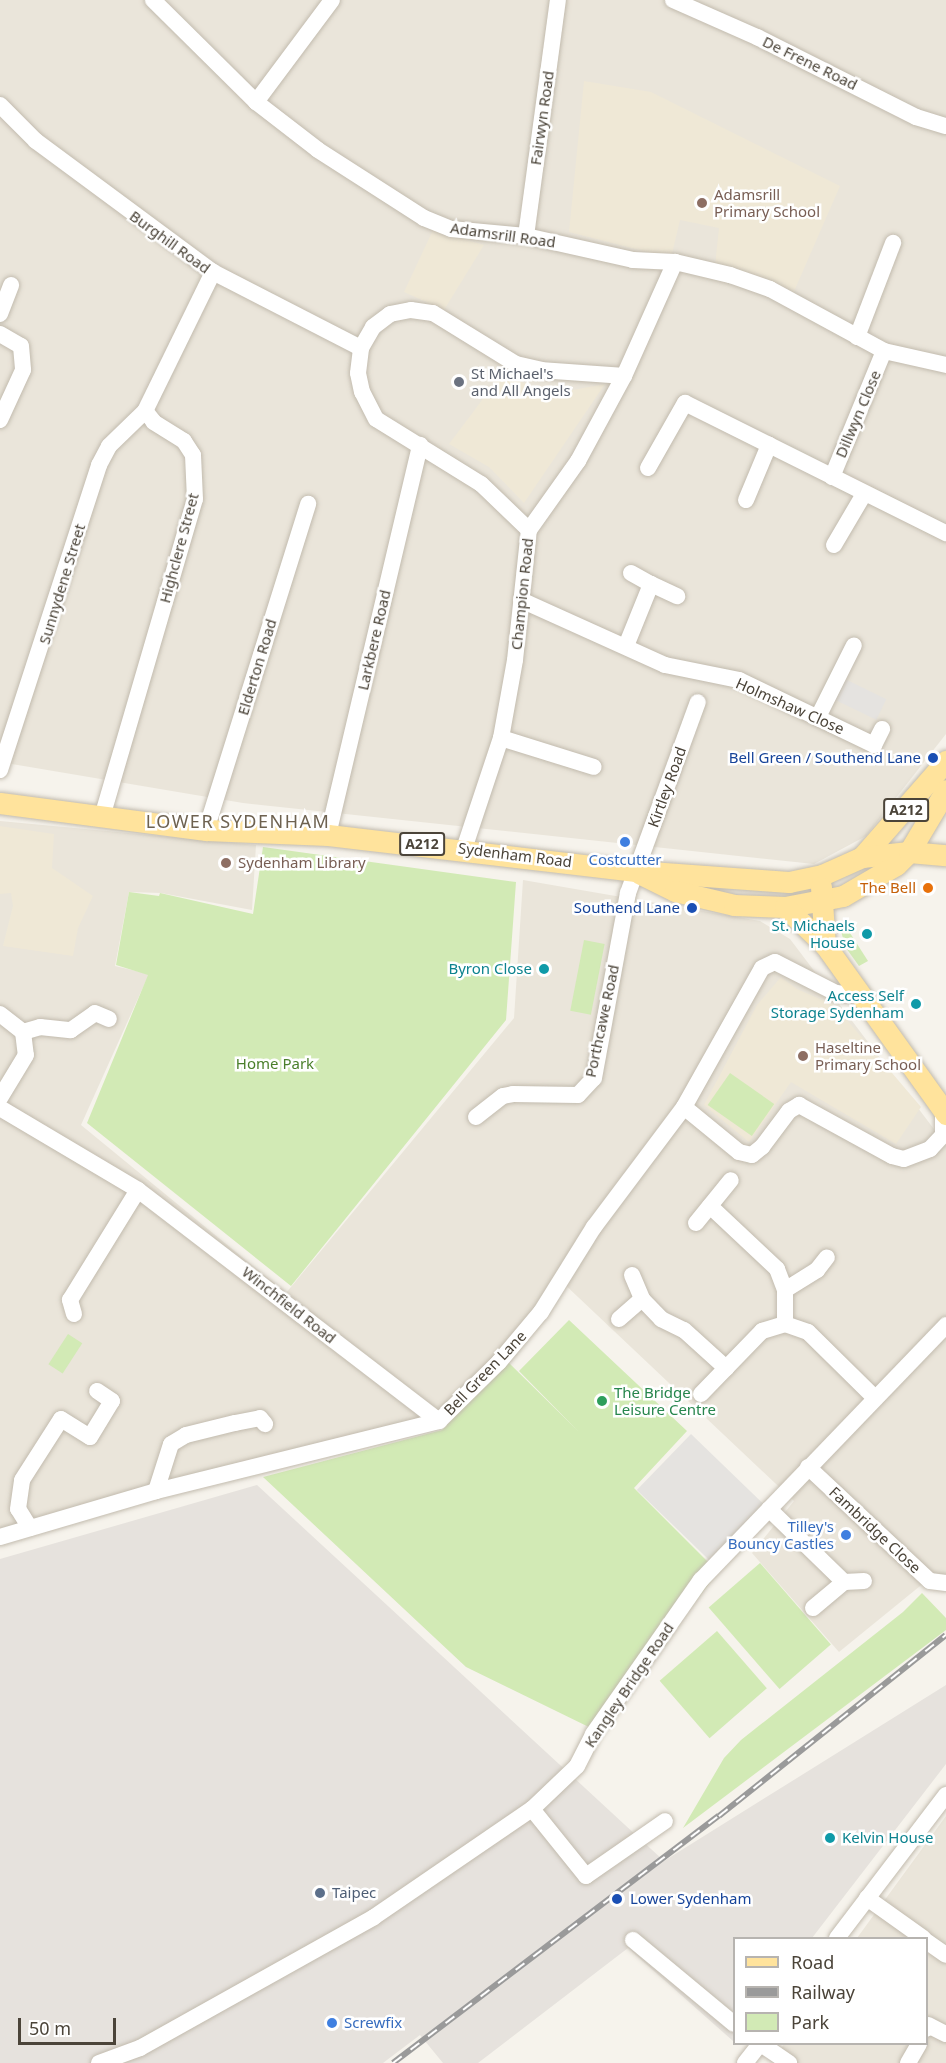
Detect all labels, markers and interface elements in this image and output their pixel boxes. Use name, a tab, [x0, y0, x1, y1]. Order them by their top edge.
street label: De Frene Road	[760, 32, 860, 94]
street label: Fairwyn Road	[526, 70, 558, 166]
place label: Adamsrill Primary School	[714, 185, 820, 220]
marker: Adamsrill Primary School	[695, 196, 709, 210]
street label: Burghill Road	[126, 207, 214, 277]
street label: Adamsrill Road	[449, 219, 557, 251]
place label: St Michael's and All Angels	[471, 364, 571, 399]
street label: Dillwyn Close	[831, 368, 885, 460]
marker: St Michael's and All Angels	[452, 375, 466, 389]
street label: Highclere Street	[156, 491, 202, 605]
street label: Sunnydene Street	[35, 522, 89, 646]
street label: Champion Road	[507, 537, 537, 651]
street label: Larkbere Road	[354, 588, 394, 692]
street label: Elderton Road	[234, 617, 280, 717]
street label: Holmshaw Close	[733, 674, 847, 738]
street label: Kirtley Road	[644, 744, 690, 830]
place label: Bell Green / Southend Lane	[729, 749, 921, 767]
marker: Bell Green / Southend Lane	[926, 751, 940, 765]
road number: A212	[882, 799, 930, 821]
district label: LOWER SYDENHAM	[146, 810, 330, 832]
road number: A212	[398, 833, 446, 855]
marker: Costcutter	[618, 835, 632, 849]
street label: Sydenham Road	[457, 839, 573, 871]
place label: Costcutter	[588, 851, 662, 869]
place label: Sydenham Library	[238, 854, 366, 872]
marker: Sydenham Library	[219, 856, 233, 870]
place label: The Bell	[860, 879, 916, 897]
marker: The Bell	[921, 881, 935, 895]
place label: Southend Lane	[574, 899, 680, 917]
marker: Southend Lane	[685, 901, 699, 915]
place label: St. Michaels House	[772, 916, 855, 951]
marker: St. Michaels House	[860, 927, 874, 941]
place label: Byron Close	[448, 960, 532, 978]
marker: Byron Close	[537, 962, 551, 976]
street label: Porthcawe Road	[581, 963, 623, 1079]
place label: Access Self Storage Sydenham	[771, 986, 904, 1021]
marker: Access Self Storage Sydenham	[909, 997, 923, 1011]
place label: Haseltine Primary School	[815, 1038, 921, 1073]
marker: Haseltine Primary School	[796, 1049, 810, 1063]
park label: Home Park	[236, 1055, 314, 1073]
street label: Winchfield Road	[239, 1263, 339, 1347]
street label: Bell Green Lane	[440, 1327, 530, 1419]
place label: The Bridge Leisure Centre	[614, 1383, 716, 1418]
marker: The Bridge Leisure Centre	[595, 1394, 609, 1408]
street label: Fambridge Close	[826, 1483, 924, 1577]
place label: Tilley's Bouncy Castles	[728, 1517, 834, 1552]
marker: Tilley's Bouncy Castles	[839, 1528, 853, 1542]
street label: Kangley Bridge Road	[581, 1619, 677, 1751]
place label: Kelvin House	[842, 1829, 933, 1847]
marker: Kelvin House	[823, 1831, 837, 1845]
place label: Taipec	[332, 1884, 376, 1902]
marker: Taipec	[313, 1886, 327, 1900]
marker: Lower Sydenham	[608, 1890, 626, 1908]
place label: Lower Sydenham	[630, 1890, 752, 1908]
legend	[733, 1937, 928, 2045]
text: Road	[791, 1950, 834, 1974]
text: Railway	[791, 1980, 855, 2004]
scale bar	[21, 2006, 118, 2044]
text: Park	[791, 2010, 829, 2034]
place label: Screwfix	[344, 2014, 402, 2032]
text: 50 m	[29, 2016, 71, 2040]
marker: Screwfix	[325, 2016, 339, 2030]

